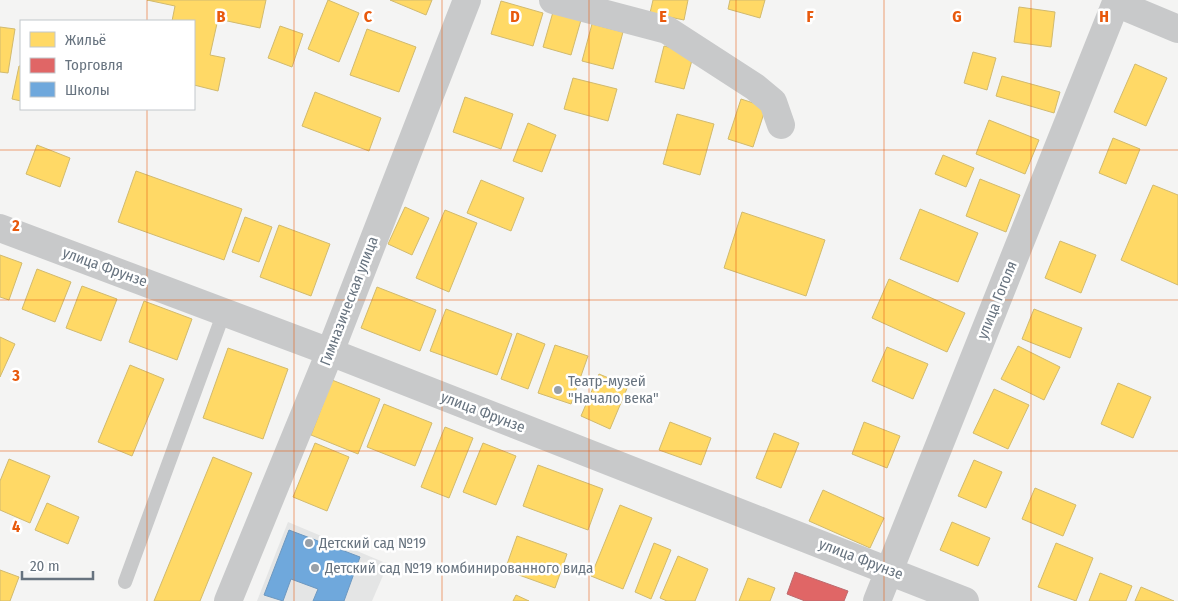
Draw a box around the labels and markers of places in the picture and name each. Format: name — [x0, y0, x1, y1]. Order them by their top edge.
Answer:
place label: Театр-музей "Начало века" — [568, 372, 659, 407]
marker: Театр-музей "Начало века" — [552, 384, 564, 396]
place label: Детский сад №19 — [318, 534, 426, 552]
marker: Детский сад №19 — [303, 537, 315, 549]
place label: Детский сад №19 комбинированного вида — [324, 559, 593, 577]
marker: Детский сад №19 комбинированного вида — [309, 562, 321, 574]

